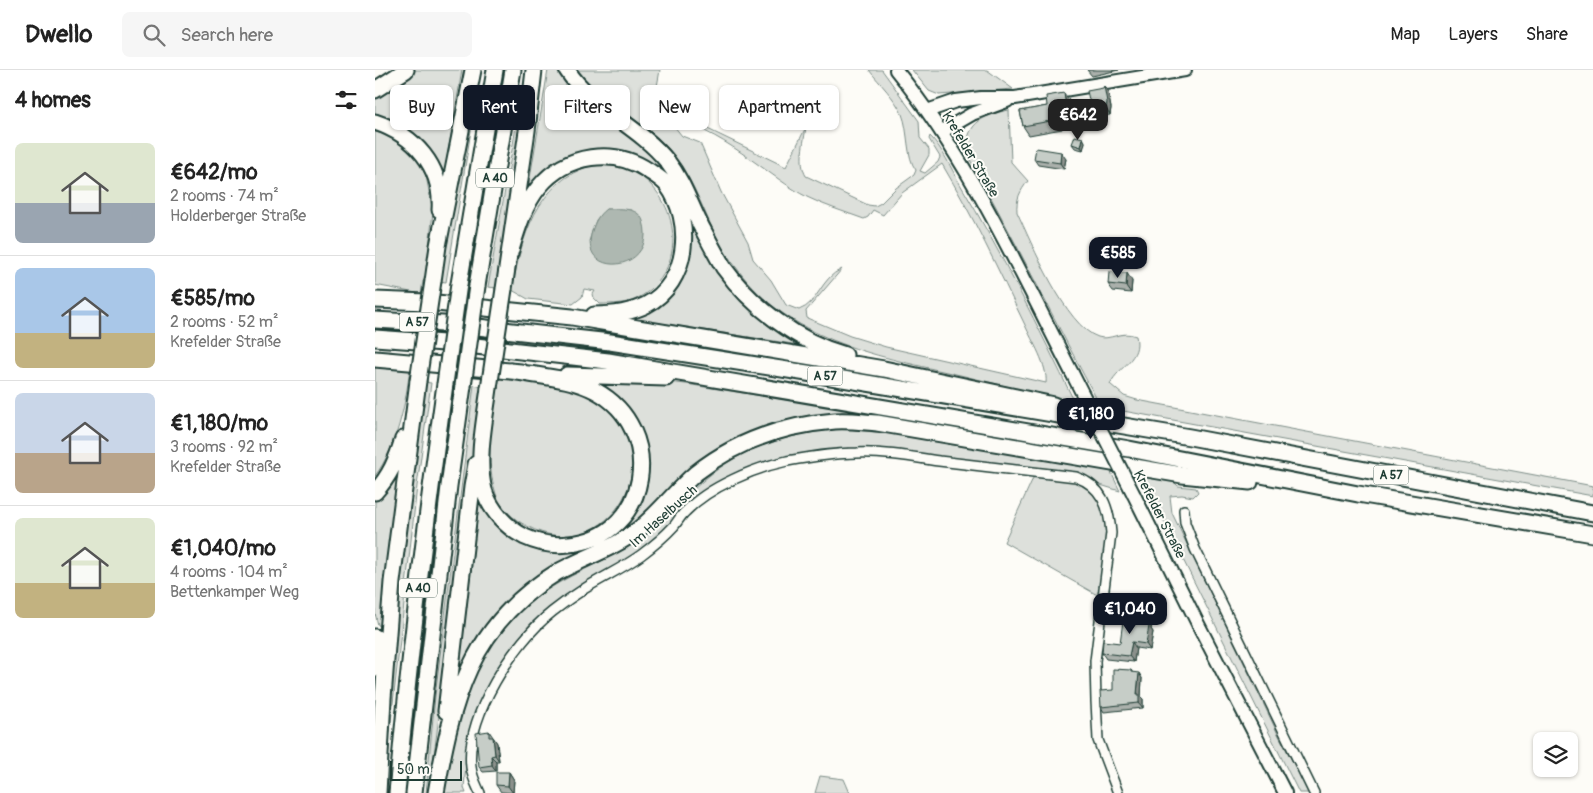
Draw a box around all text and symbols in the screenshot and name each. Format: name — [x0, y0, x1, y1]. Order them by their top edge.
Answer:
search box — [122, 12, 472, 57]
text: Dwello — [25, 20, 92, 49]
icon: search — [140, 21, 168, 49]
text: Search here — [180, 23, 273, 47]
text: Map — [1391, 23, 1420, 46]
text: Layers — [1448, 23, 1498, 46]
text: Share — [1526, 23, 1568, 46]
chip: Buy — [390, 85, 453, 130]
chip: Rent — [463, 85, 535, 130]
chip: Filters — [545, 85, 630, 130]
chip: New — [640, 85, 709, 130]
chip: Apartment — [719, 85, 839, 130]
icon: filters — [332, 86, 360, 114]
text: 4 homes — [15, 87, 91, 114]
pin: €642 — [1048, 98, 1108, 141]
text: €642 — [1059, 105, 1097, 125]
street label: Krefelder Straße — [938, 108, 1003, 200]
text: €642/mo — [170, 159, 257, 186]
icon: home — [55, 163, 115, 223]
road number: A 40 — [476, 169, 514, 188]
text: 2 rooms · 74 m² — [170, 186, 279, 206]
text: Holderberger Straße — [170, 206, 306, 226]
pin: €585 — [1088, 236, 1148, 279]
text: €585 — [1100, 243, 1136, 263]
text: €585/mo — [170, 285, 255, 312]
icon: home — [55, 288, 115, 348]
text: 2 rooms · 52 m² — [170, 312, 279, 332]
road number: A 57 — [399, 312, 435, 332]
text: Krefelder Straße — [170, 332, 281, 352]
road number: A 57 — [807, 366, 843, 386]
pin: €1,180 — [1050, 398, 1132, 440]
text: €1,180 — [1068, 404, 1114, 424]
text: €1,180/mo — [170, 410, 268, 437]
icon: home — [55, 413, 115, 473]
text: 3 rooms · 92 m² — [170, 437, 278, 457]
text: Krefelder Straße — [170, 457, 281, 477]
road number: A 57 — [1373, 466, 1409, 484]
street label: Krefelder Straße — [1130, 467, 1189, 561]
street label: Im Haselbusch — [626, 482, 701, 551]
text: €1,040/mo — [170, 535, 276, 562]
icon: home — [55, 538, 115, 598]
text: 4 rooms · 104 m² — [170, 562, 288, 582]
road number: A 40 — [399, 578, 437, 598]
text: Bettenkamper Weg — [170, 582, 299, 602]
pin: €1,040 — [1089, 592, 1171, 635]
text: €1,040 — [1104, 599, 1156, 619]
map controls — [1533, 732, 1578, 777]
button: layers — [1533, 732, 1578, 777]
scale bar — [390, 758, 463, 781]
text: 50 m — [397, 761, 430, 778]

